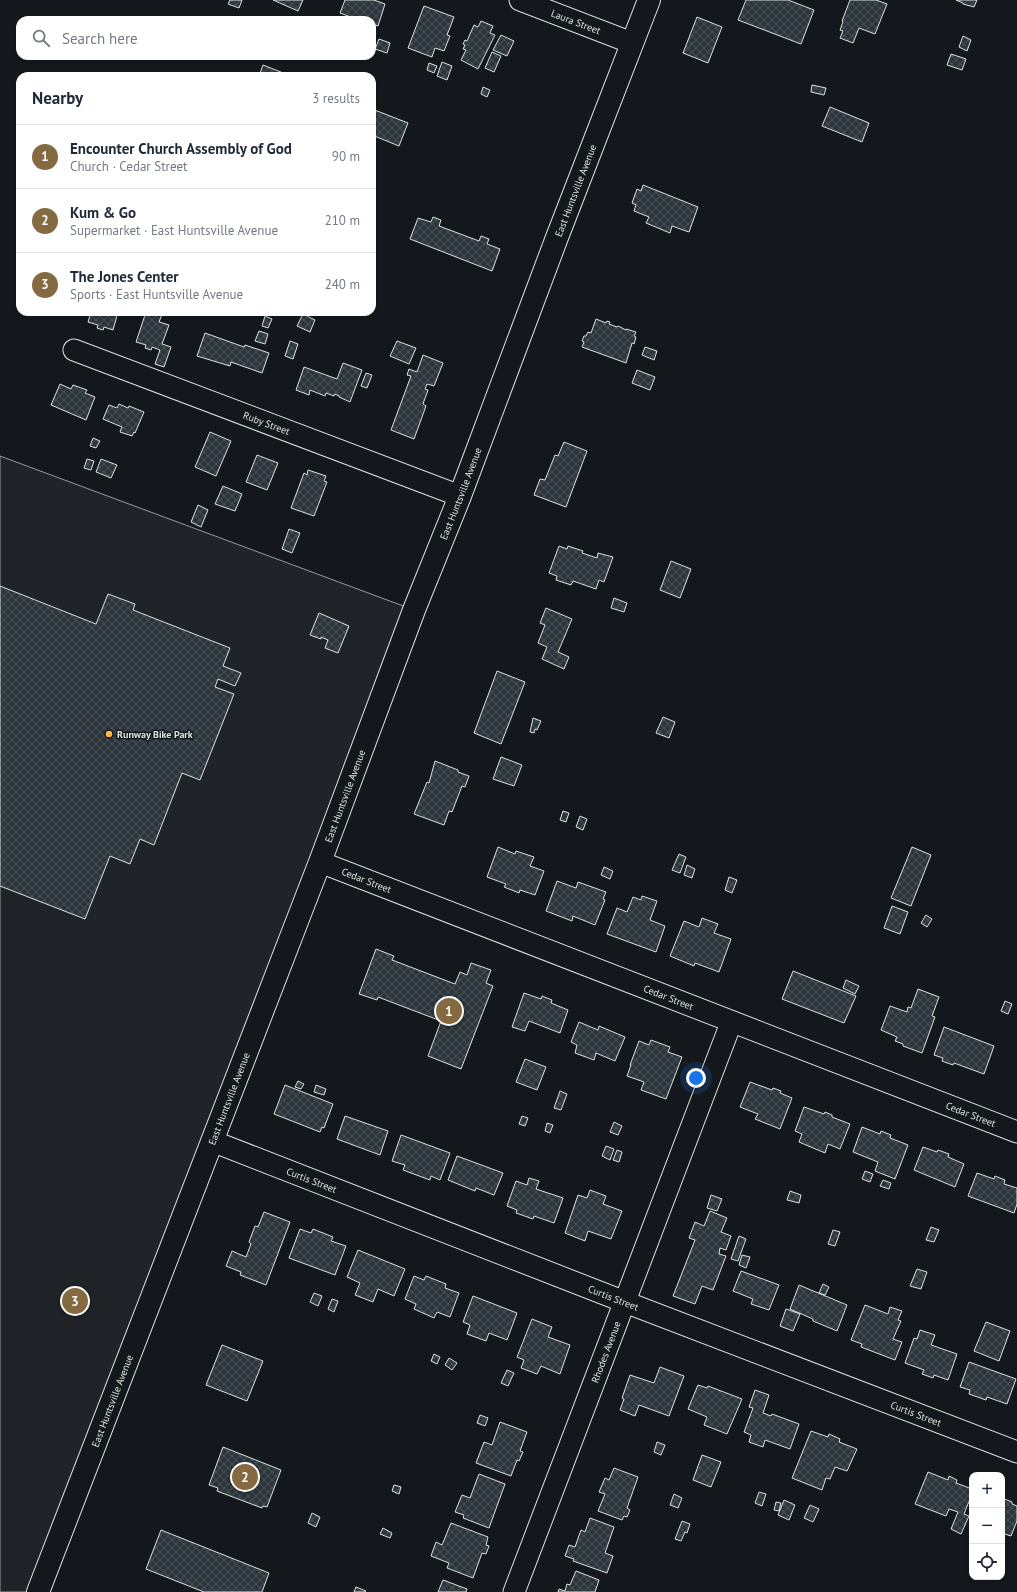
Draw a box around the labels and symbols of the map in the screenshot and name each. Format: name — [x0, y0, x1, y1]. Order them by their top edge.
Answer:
street label: Laura Street — [549, 6, 603, 37]
street label: East Huntsville Avenue — [551, 142, 599, 238]
street label: Ruby Street — [241, 408, 293, 438]
street label: East Huntsville Avenue — [437, 445, 484, 541]
place label: Runway Bike Park — [117, 728, 193, 741]
marker: Runway Bike Park — [104, 729, 114, 739]
street label: East Huntsville Avenue — [321, 748, 368, 844]
street label: Cedar Street — [340, 865, 394, 896]
street label: Cedar Street — [642, 982, 696, 1013]
pin: 1 — [436, 996, 462, 1026]
street label: East Huntsville Avenue — [205, 1051, 252, 1147]
your location — [686, 1068, 706, 1088]
street label: Cedar Street — [944, 1099, 998, 1130]
street label: Curtis Street — [285, 1164, 339, 1196]
street label: Curtis Street — [586, 1282, 641, 1313]
pin: 3 — [62, 1286, 88, 1316]
street label: Rhodes Avenue — [588, 1319, 623, 1385]
street label: East Huntsville Avenue — [88, 1353, 136, 1449]
street label: Curtis Street — [889, 1398, 944, 1429]
pin: 2 — [232, 1462, 258, 1492]

